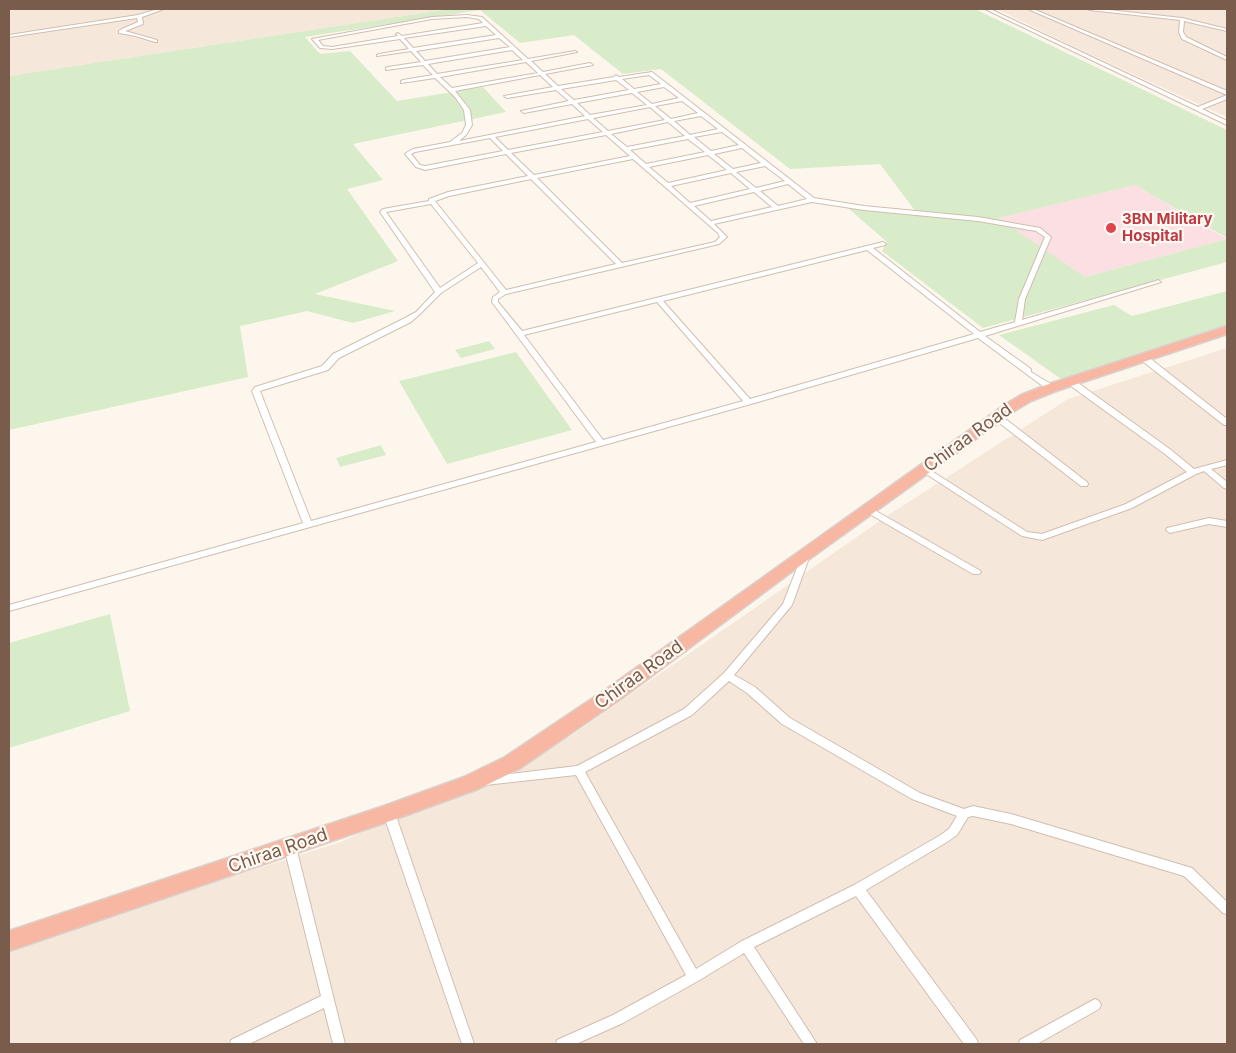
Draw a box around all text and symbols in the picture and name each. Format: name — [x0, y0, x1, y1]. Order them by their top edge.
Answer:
place label: 3BN Military Hospital — [1122, 210, 1212, 245]
marker: 3BN Military Hospital — [1104, 221, 1118, 235]
street label: Chiraa Road — [920, 399, 1016, 477]
street label: Chiraa Road — [591, 636, 687, 714]
street label: Chiraa Road — [225, 824, 331, 878]

